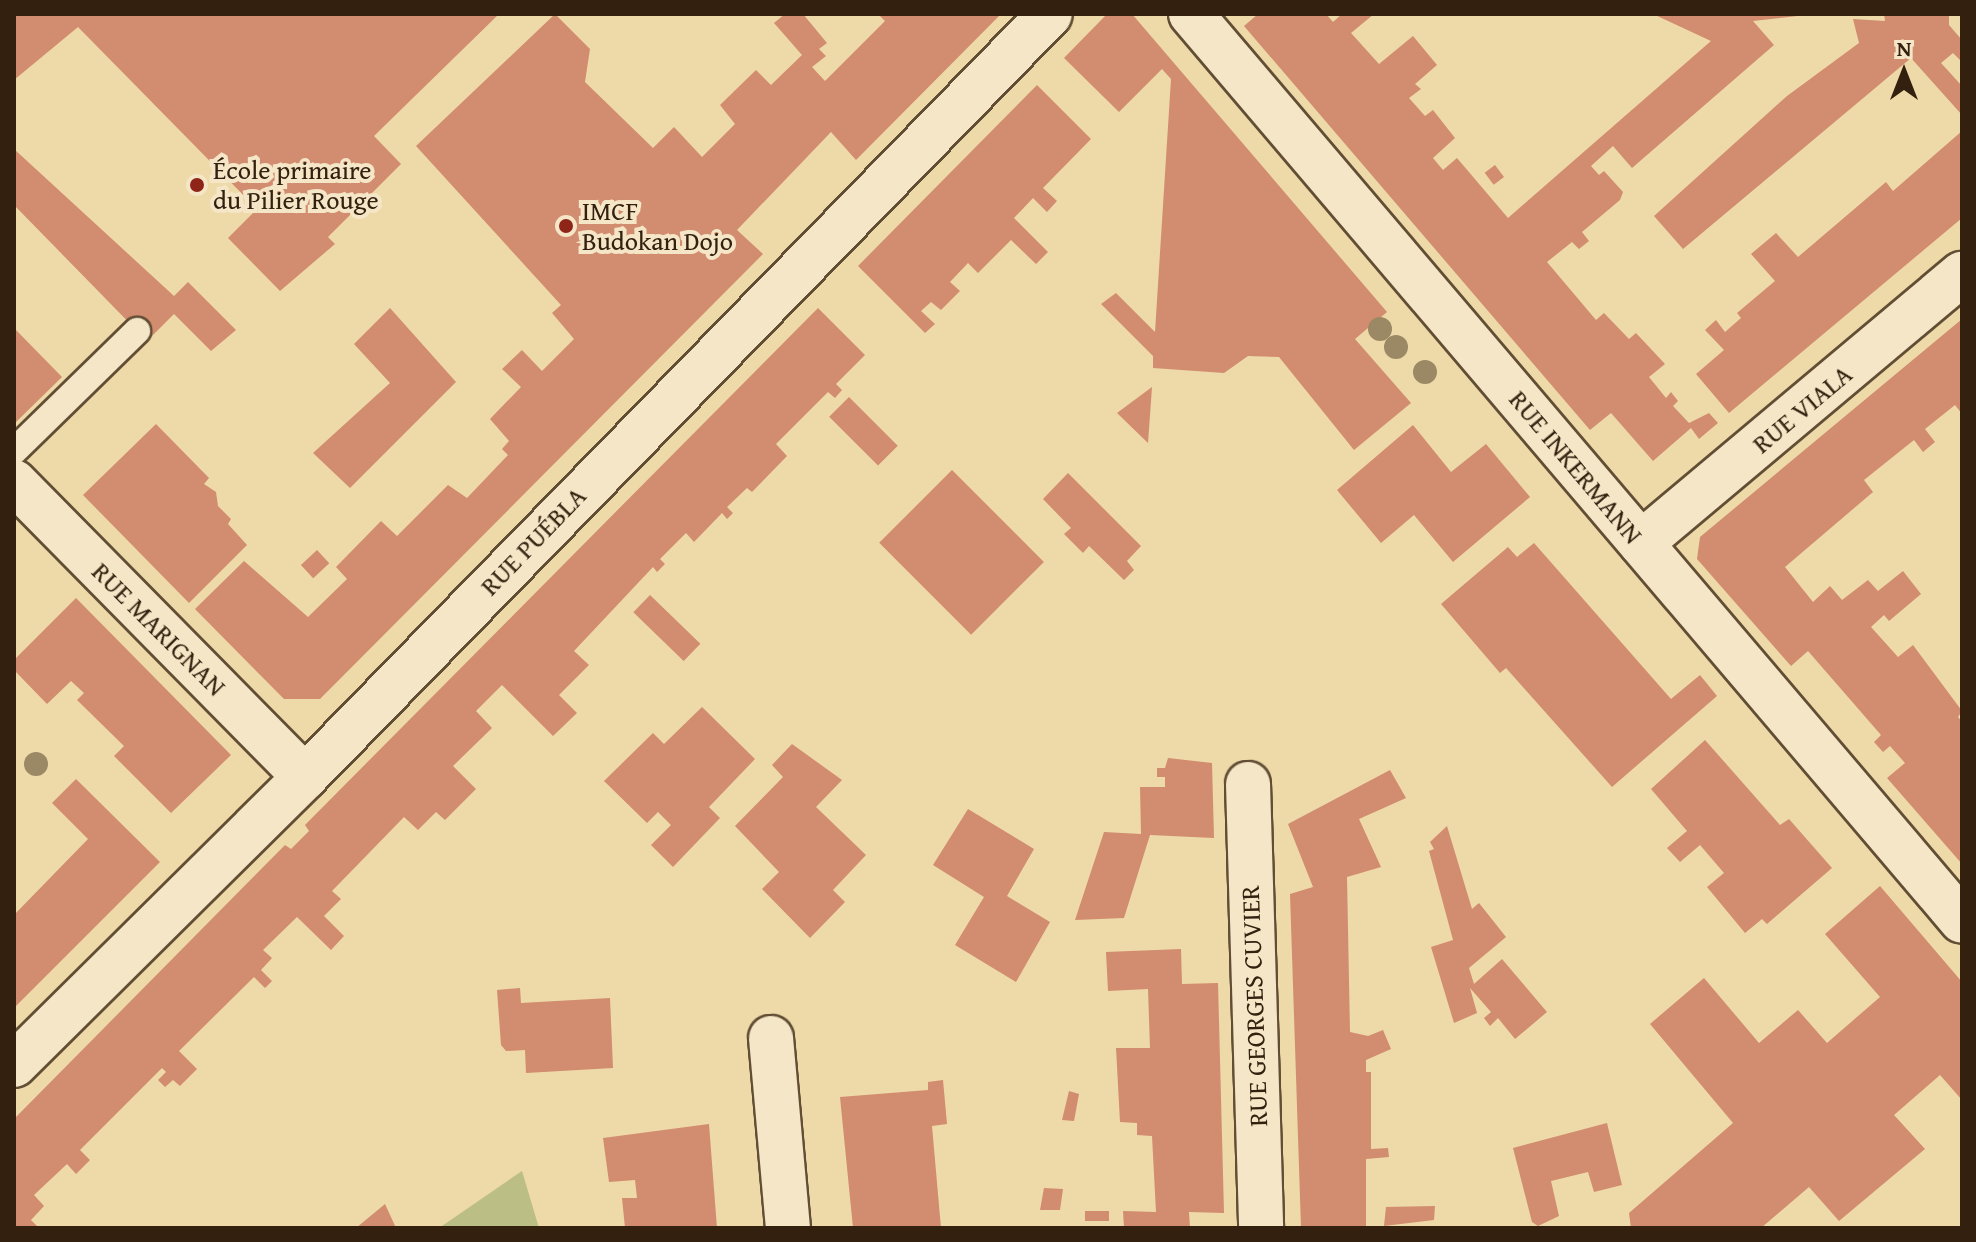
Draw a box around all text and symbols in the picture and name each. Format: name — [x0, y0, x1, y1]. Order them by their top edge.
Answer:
north arrow — [1864, 32, 1944, 112]
text: N — [1897, 32, 1911, 64]
place label: École primaire du Pilier Rouge — [213, 154, 379, 216]
marker: École primaire du Pilier Rouge — [188, 176, 206, 194]
place label: IMCF Budokan Dojo — [582, 195, 733, 256]
marker: IMCF Budokan Dojo — [557, 217, 575, 235]
street label: RUE VIALA — [1746, 358, 1858, 460]
street label: RUE INKERMANN — [1503, 384, 1649, 550]
street label: RUE PUÉBLA — [474, 480, 592, 602]
street label: RUE MARIGNAN — [86, 556, 232, 702]
street label: RUE GEORGES CUVIER — [1234, 885, 1274, 1127]

